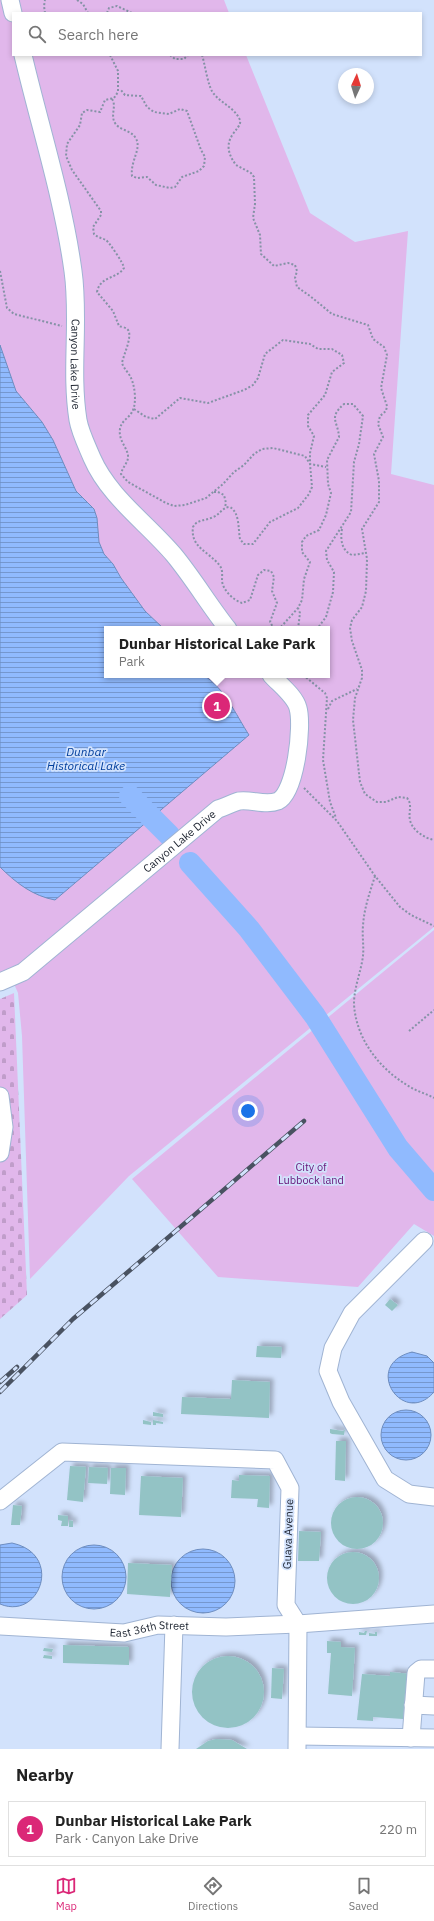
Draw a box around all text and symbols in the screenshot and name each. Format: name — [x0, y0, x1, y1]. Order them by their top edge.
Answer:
search box — [12, 12, 422, 56]
icon: search — [26, 23, 48, 45]
text: Search here — [58, 25, 138, 44]
north arrow — [338, 68, 374, 104]
street label: Canyon Lake Drive — [68, 319, 83, 410]
popup — [104, 626, 330, 678]
text: Dunbar Historical Lake Park — [119, 634, 315, 653]
text: Park — [119, 653, 145, 670]
pin: 1 — [204, 691, 230, 721]
water label: Dunbar Historical Lake — [47, 744, 125, 773]
street label: Canyon Lake Drive — [140, 807, 219, 876]
your location — [238, 1101, 258, 1121]
park label: City of Lubbock land — [278, 1160, 344, 1187]
street label: Guava Avenue — [280, 1499, 296, 1569]
street label: East 36th Street — [109, 1618, 189, 1640]
text: Nearby — [16, 1764, 74, 1786]
text: Dunbar Historical Lake Park — [55, 1811, 252, 1830]
text: 1 — [26, 1821, 34, 1838]
text: 220 m — [379, 1821, 417, 1838]
text: Park · Canyon Lake Drive — [55, 1830, 199, 1847]
tab: Map — [55, 1875, 77, 1913]
tab: Directions — [188, 1875, 238, 1913]
tab: Saved — [349, 1875, 379, 1913]

